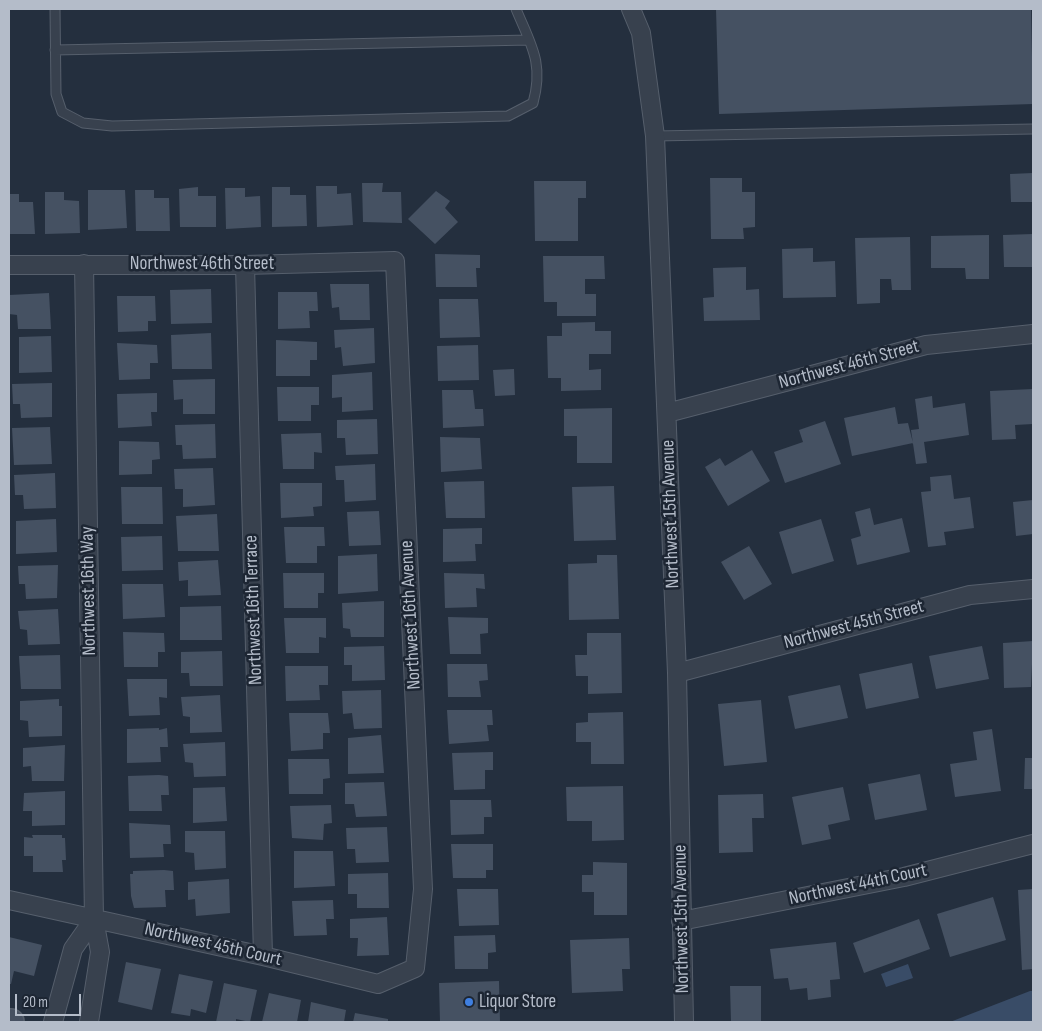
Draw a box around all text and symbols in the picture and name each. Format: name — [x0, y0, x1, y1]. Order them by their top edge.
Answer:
street label: Northwest 46th Street — [130, 253, 274, 275]
street label: Northwest 46th Street — [776, 335, 922, 395]
street label: Northwest 15th Avenue — [657, 439, 685, 589]
street label: Northwest 16th Way — [76, 526, 102, 656]
street label: Northwest 16th Terrace — [240, 535, 268, 685]
street label: Northwest 16th Avenue — [396, 540, 426, 690]
street label: Northwest 45th Street — [782, 595, 926, 655]
street label: Northwest 15th Avenue — [669, 844, 695, 994]
street label: Northwest 44th Court — [787, 859, 929, 911]
street label: Northwest 45th Court — [142, 918, 284, 972]
scale bar — [18, 984, 84, 1016]
place label: Liquor Store — [479, 991, 556, 1013]
text: 20 m — [23, 993, 48, 1012]
marker: Liquor Store — [463, 996, 475, 1008]

